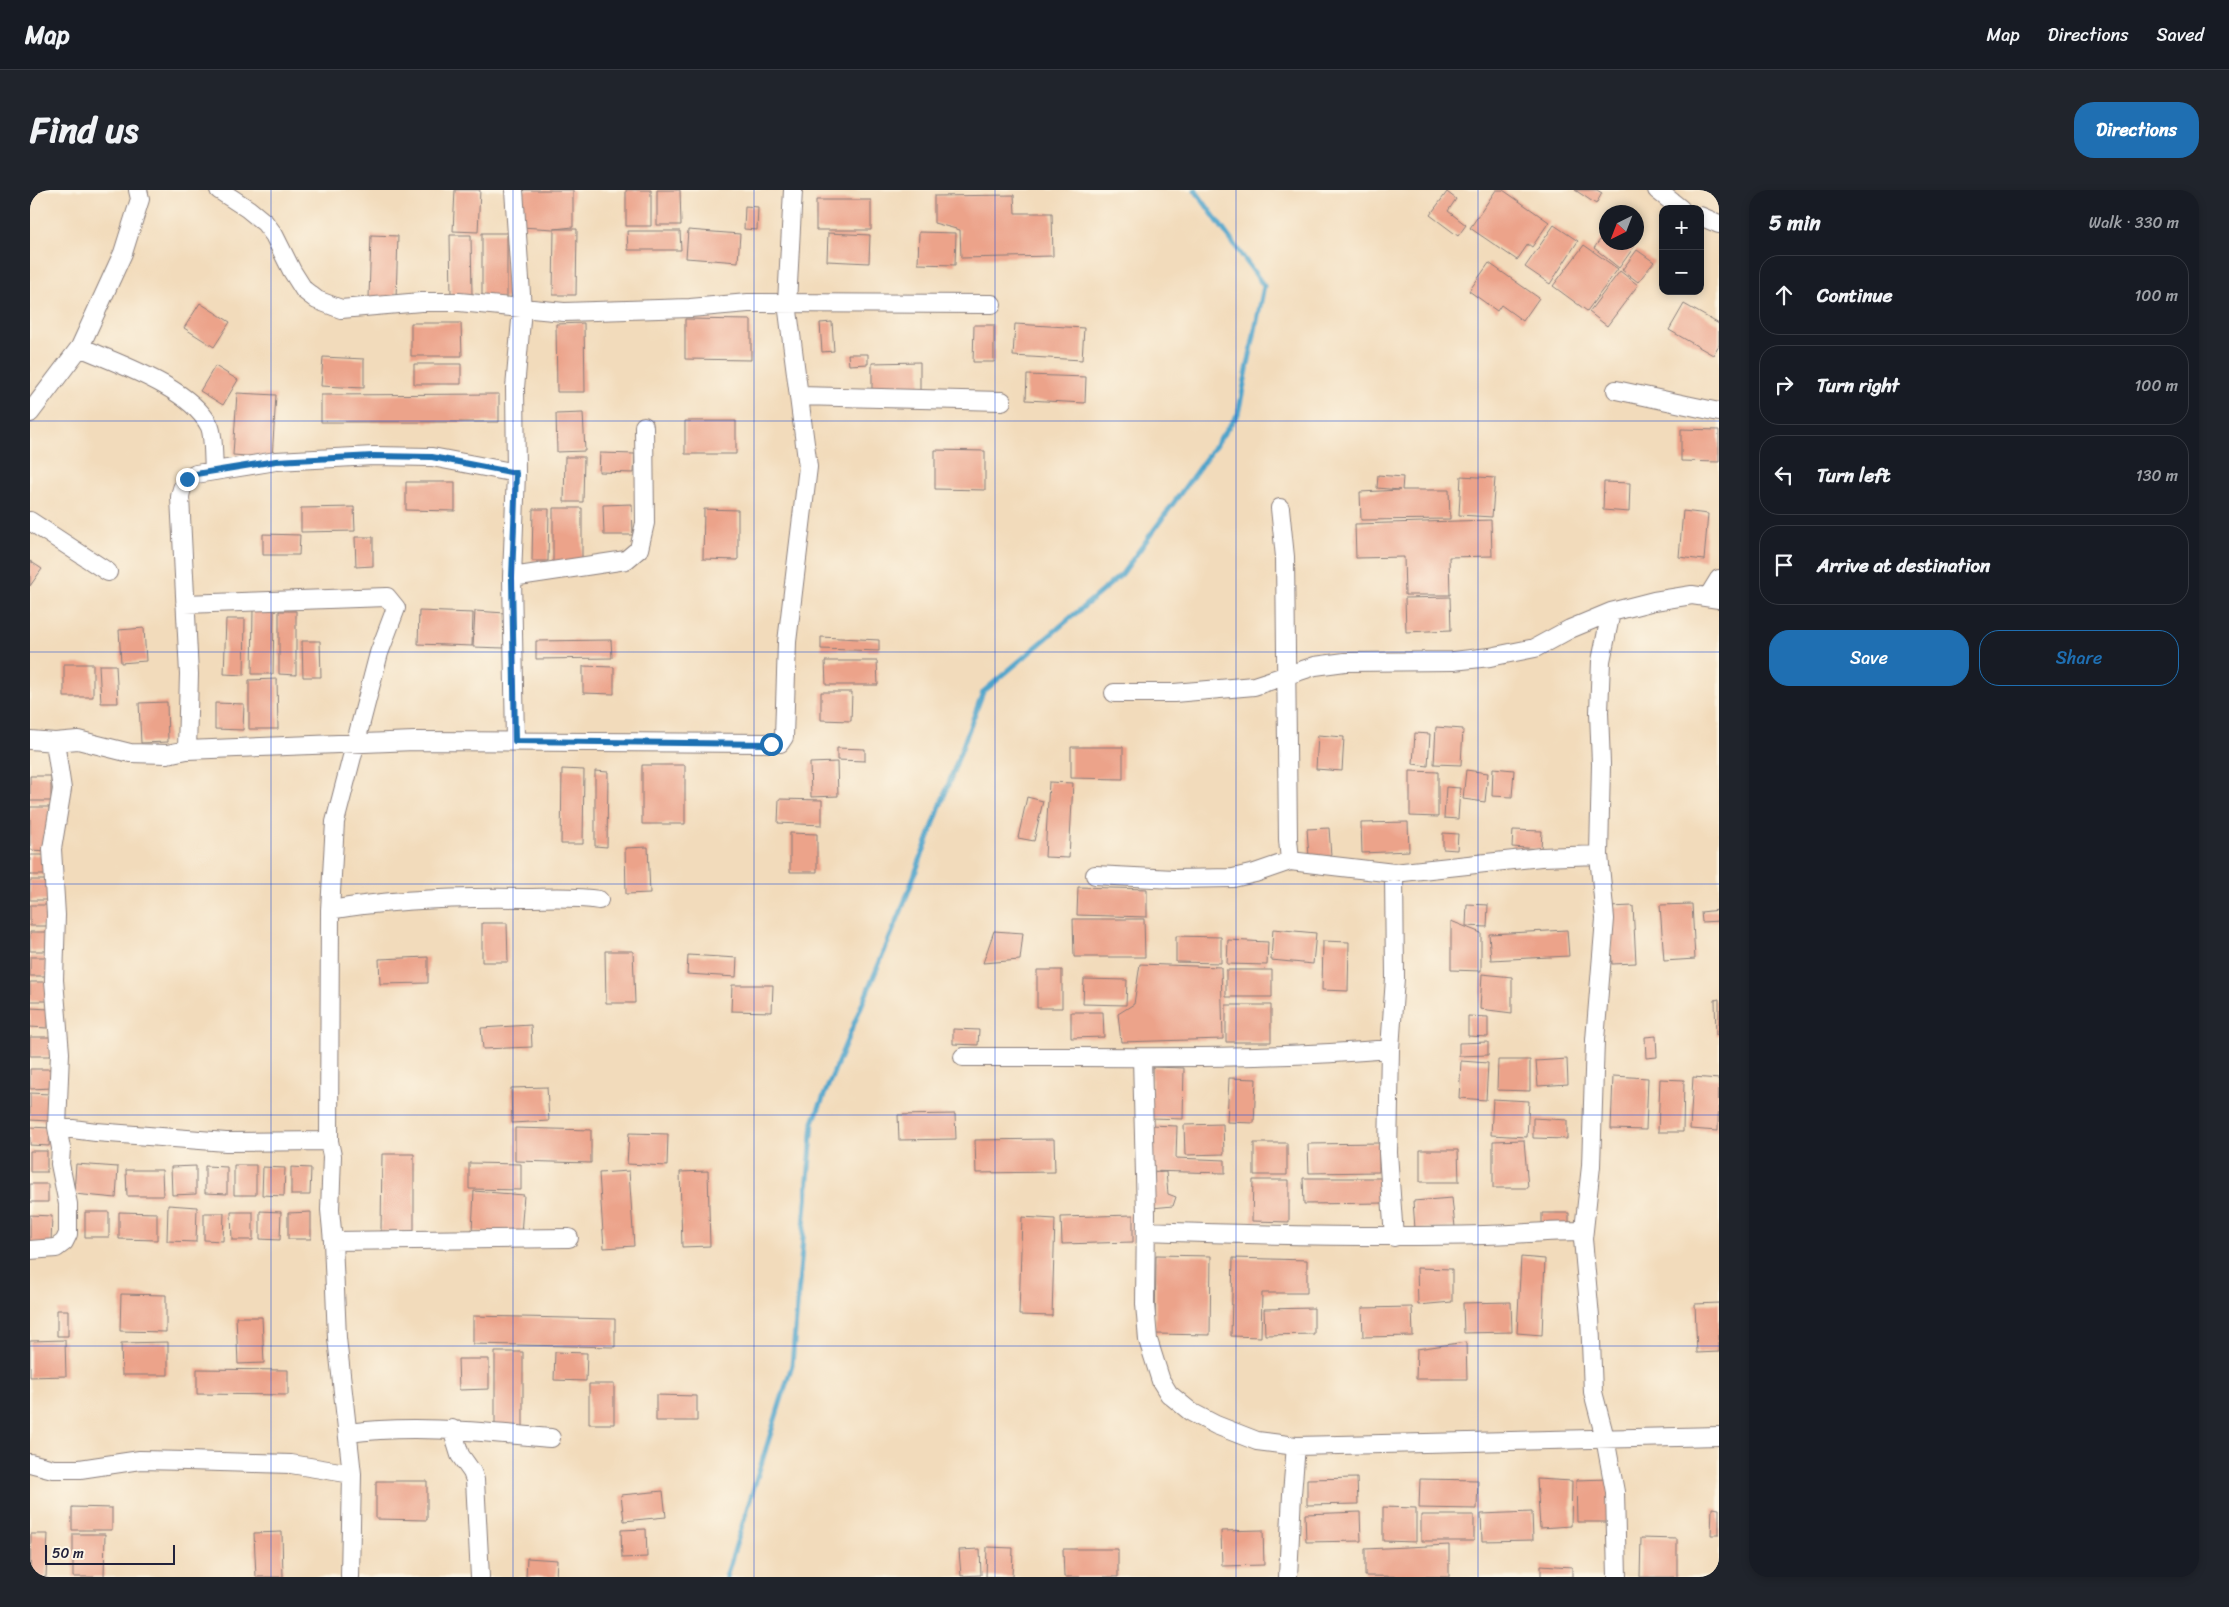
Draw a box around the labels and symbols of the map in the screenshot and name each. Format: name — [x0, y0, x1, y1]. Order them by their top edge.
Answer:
north arrow — [1599, 205, 1644, 250]
route end — [176, 468, 199, 491]
route start — [760, 733, 783, 756]
scale bar — [45, 1542, 175, 1565]

